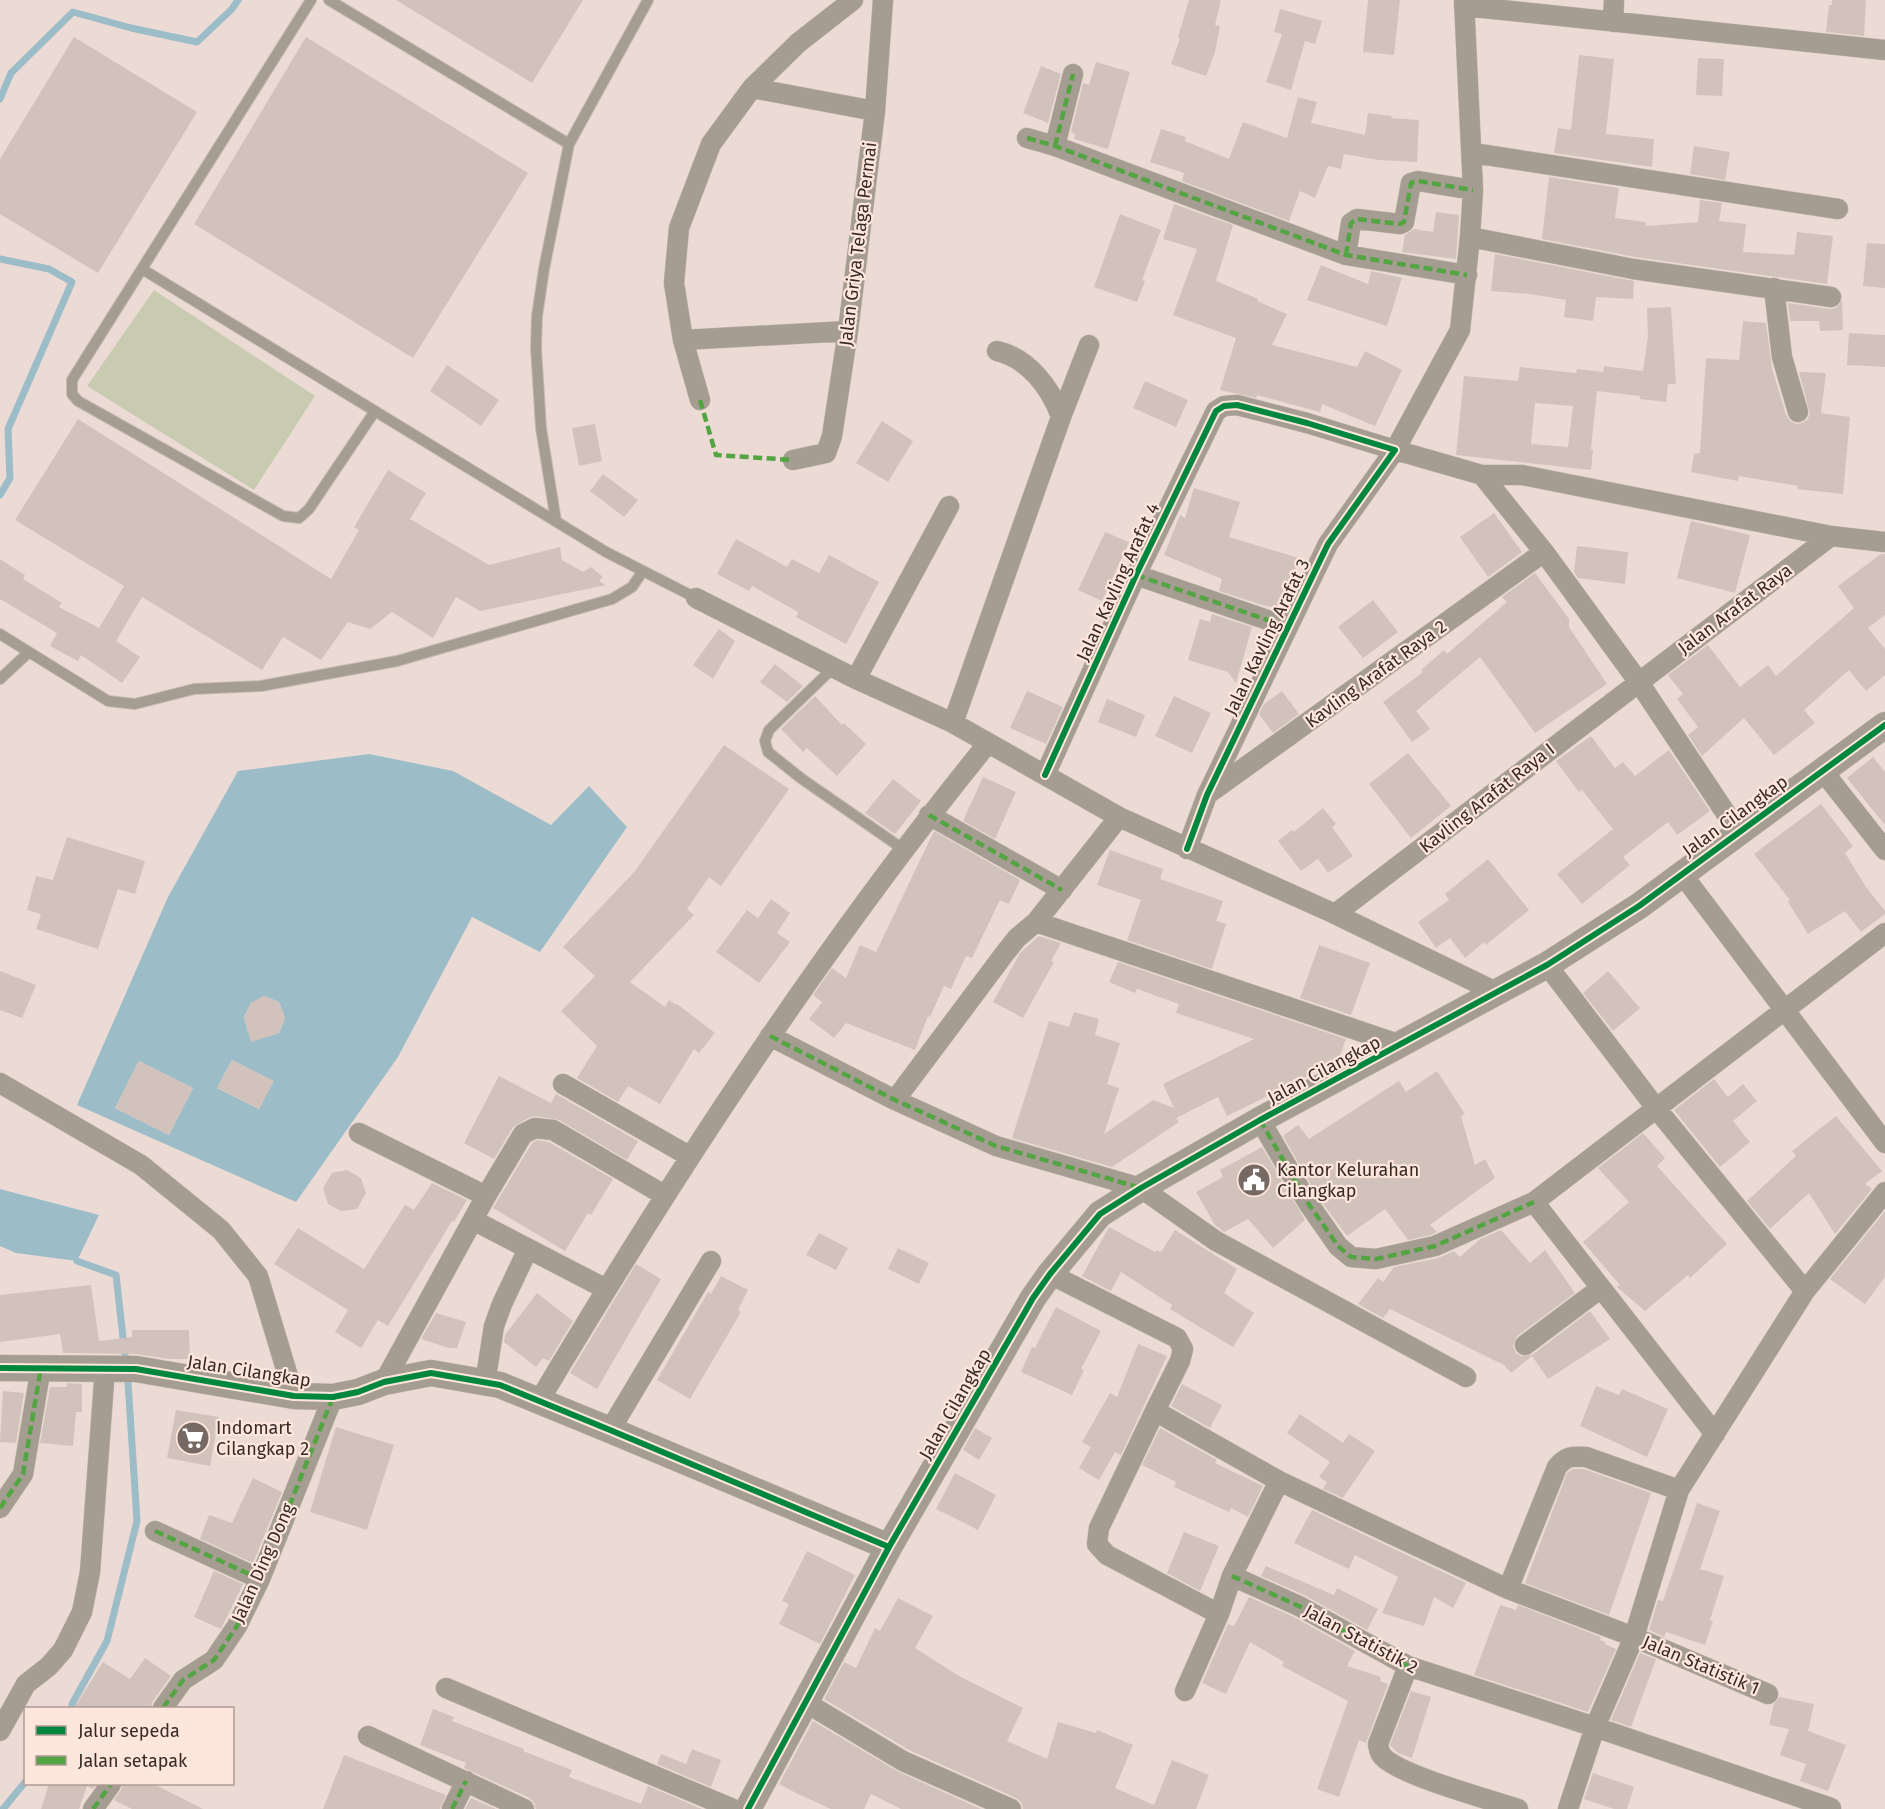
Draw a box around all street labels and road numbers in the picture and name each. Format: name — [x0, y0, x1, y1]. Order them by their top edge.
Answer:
street label: Jalan Griya Telaga Permai — [835, 141, 881, 347]
street label: Jalan Kavling Arafat 4 — [1072, 499, 1164, 665]
street label: Jalan Kavling Arafat 3 — [1220, 555, 1314, 719]
street label: Jalan Arafat Raya — [1674, 559, 1796, 659]
street label: Kavling Arafat Raya 2 — [1301, 615, 1451, 733]
street label: Kavling Arafat Raya I — [1415, 738, 1559, 858]
street label: Jalan Cilangkap — [1678, 770, 1792, 862]
street label: Jalan Cilangkap — [1264, 1031, 1384, 1109]
street label: Jalan Cilangkap — [914, 1344, 996, 1464]
street label: Jalan Cilangkap — [186, 1350, 312, 1392]
street label: Jalan Ding Dong — [227, 1499, 299, 1626]
street label: Jalan Statistik 2 — [1300, 1600, 1422, 1678]
street label: Jalan Statistik 1 — [1639, 1631, 1763, 1699]

